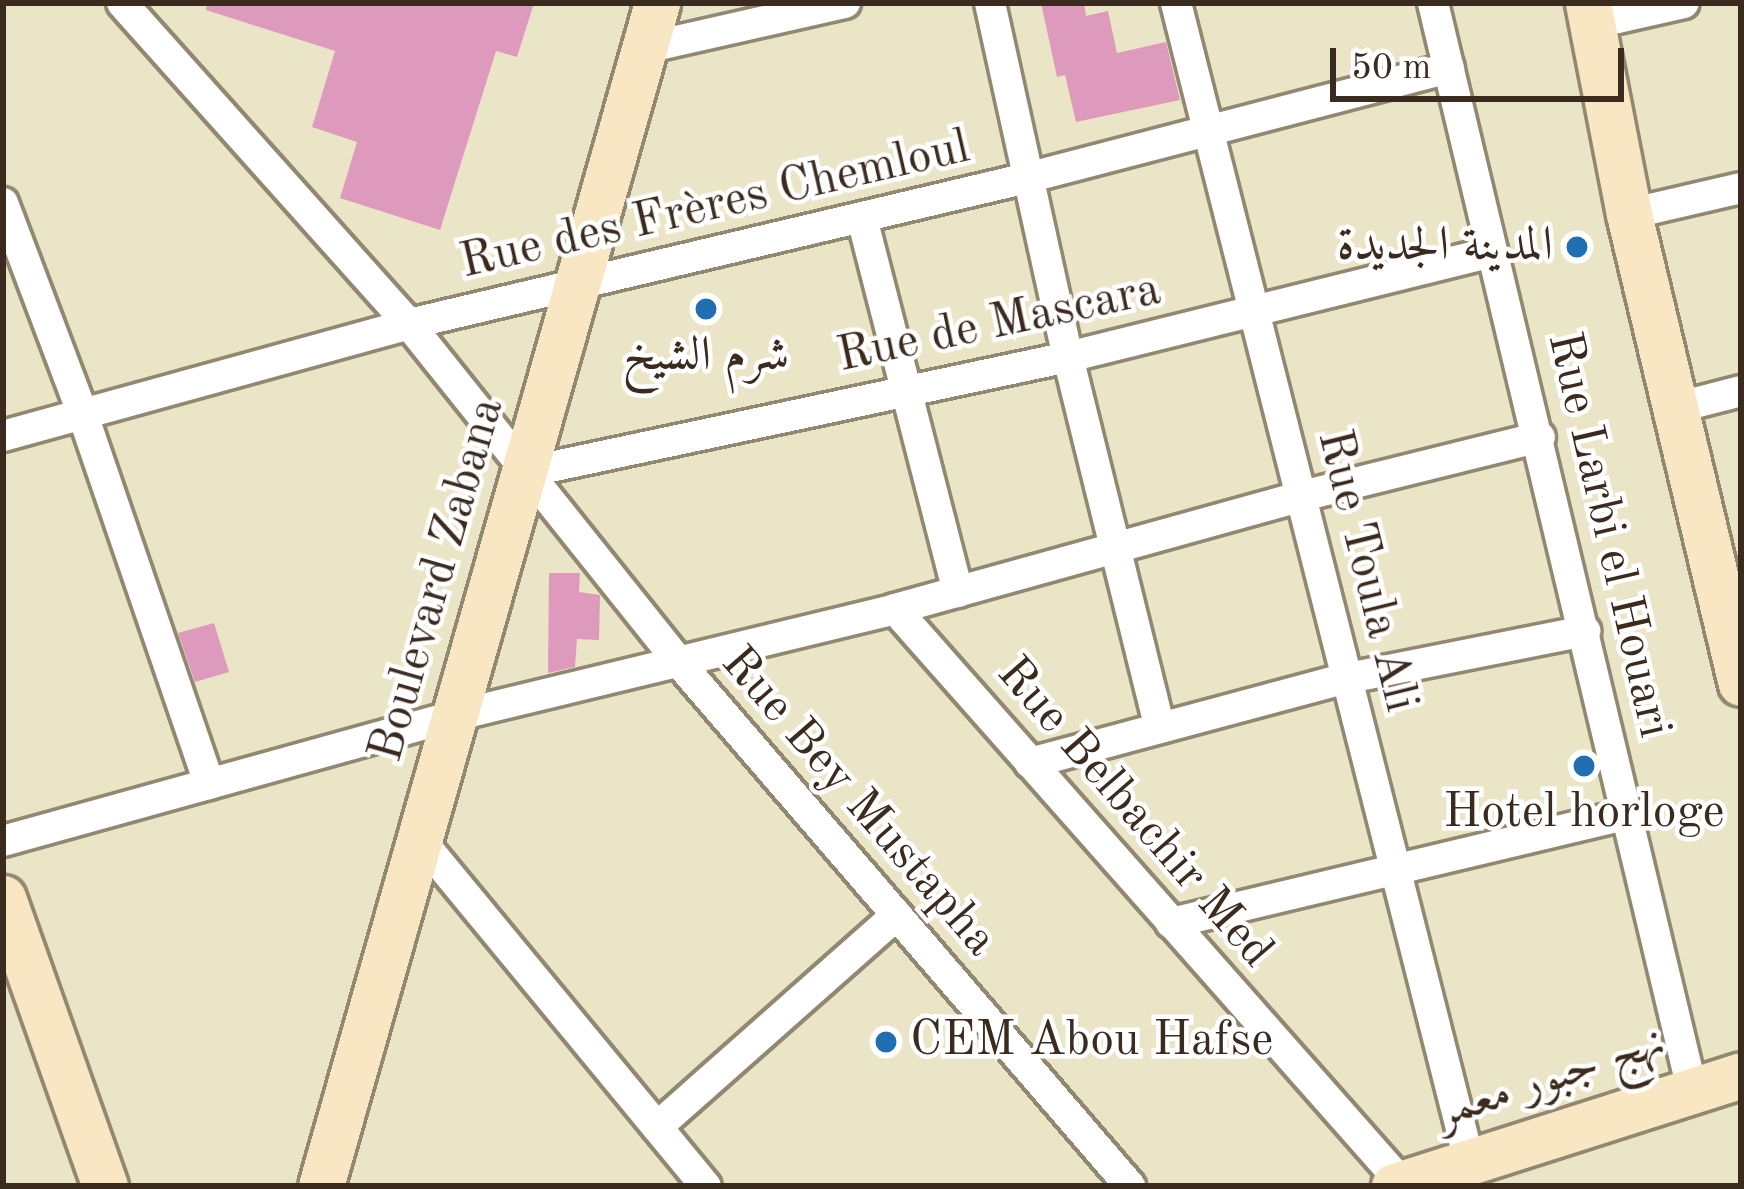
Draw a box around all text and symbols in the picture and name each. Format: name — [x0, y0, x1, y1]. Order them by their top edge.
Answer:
scale bar — [1336, 24, 1630, 98]
text: 50 m — [1351, 51, 1431, 87]
street label: Rue des Frères Chemloul — [455, 119, 975, 293]
place label: المدينة الجديدة — [1337, 218, 1553, 276]
marker: المدينة الجديدة — [1564, 234, 1590, 260]
street label: Rue de Mascara — [832, 262, 1166, 386]
marker: شرم الشيخ — [693, 296, 719, 322]
street label: Rue Larbi el Houari — [1533, 327, 1683, 743]
place label: شرم الشيخ — [623, 328, 789, 386]
street label: Boulevard Zabana — [358, 391, 518, 769]
street label: Rue Toula Ali — [1303, 424, 1429, 718]
street label: Rue Bey Mustapha — [708, 635, 1008, 969]
street label: Rue Belbachir Med — [984, 646, 1284, 980]
marker: Hotel horloge — [1571, 753, 1597, 779]
place label: Hotel horloge — [1443, 785, 1725, 843]
place label: CEM Abou Hafse — [910, 1013, 1273, 1071]
street label: نهج جبور معمر — [1429, 1014, 1673, 1142]
marker: CEM Abou Hafse — [873, 1029, 899, 1055]

